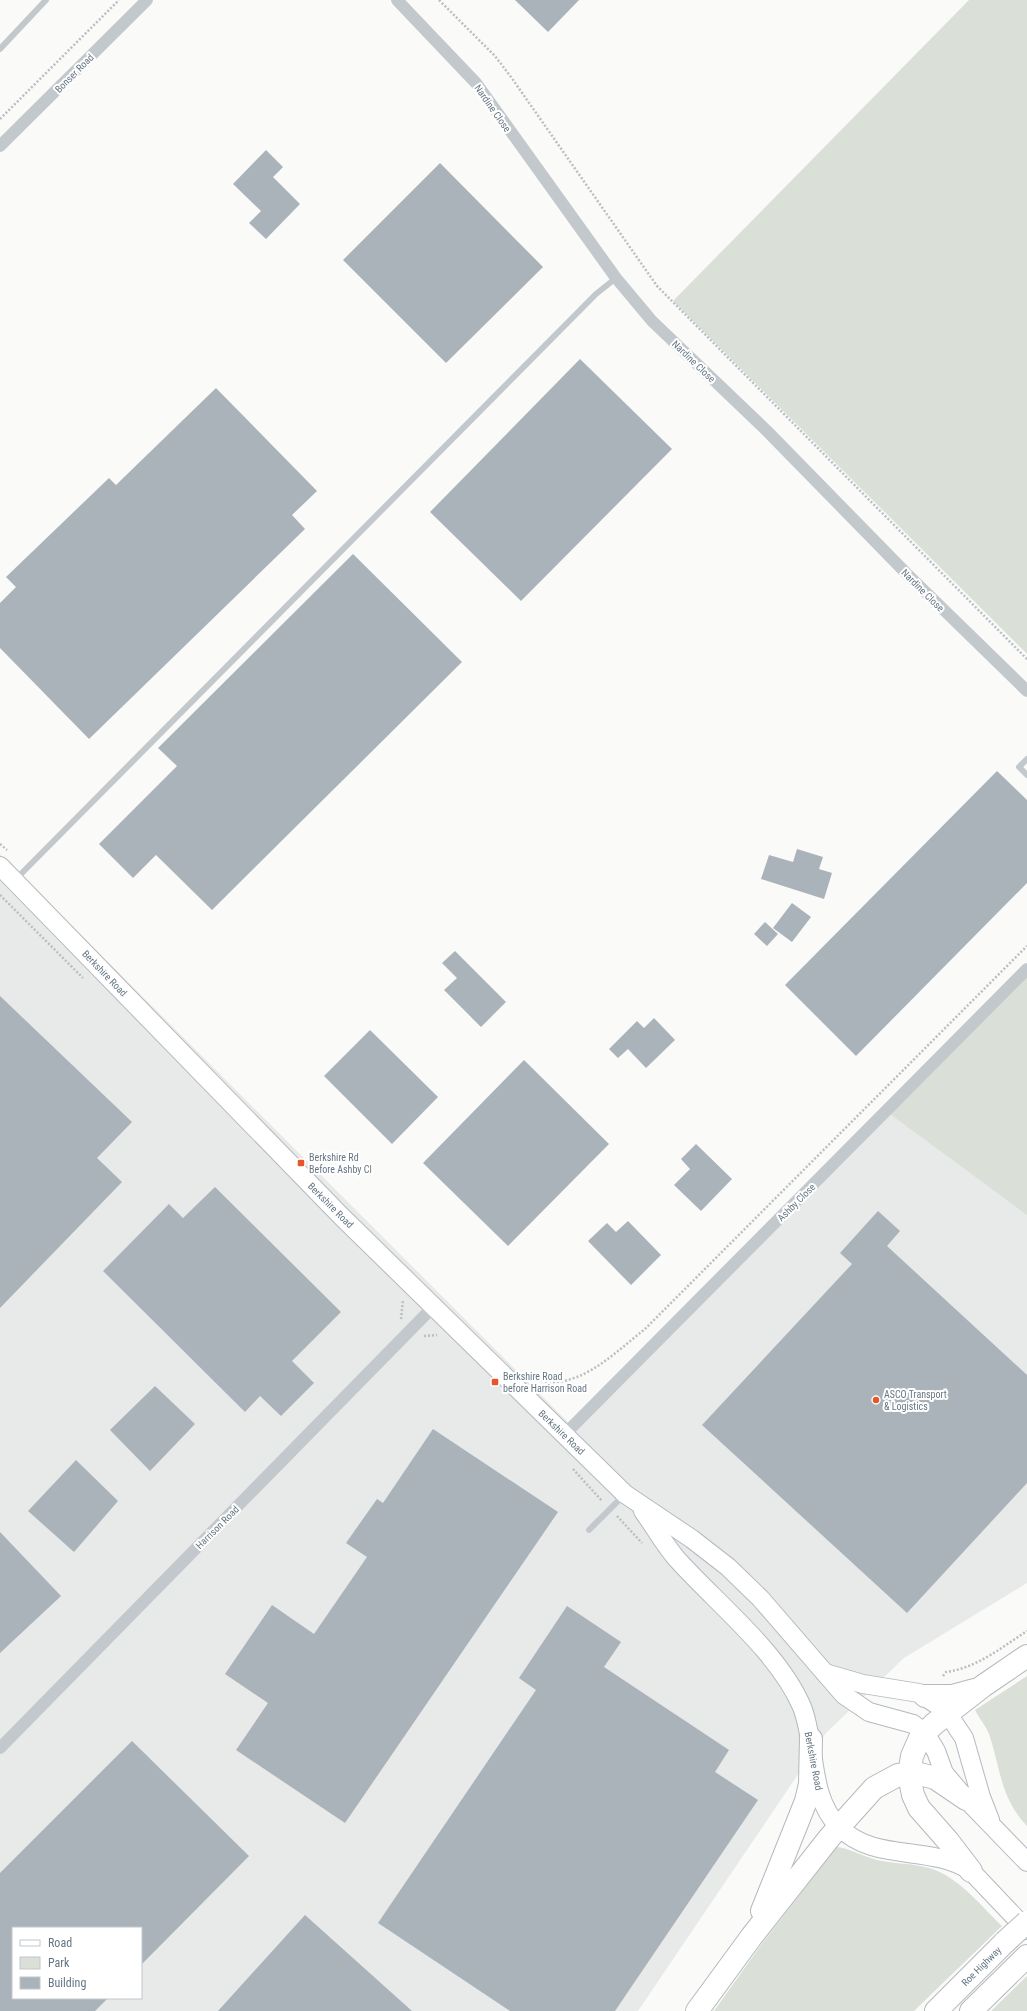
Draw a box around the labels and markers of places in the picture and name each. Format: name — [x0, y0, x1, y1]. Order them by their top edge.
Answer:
place label: Berkshire Rd Before Ashby Cl — [309, 1152, 372, 1175]
marker: Berkshire Rd Before Ashby Cl — [296, 1158, 306, 1168]
place label: Berkshire Road before Harrison Road — [503, 1371, 587, 1394]
marker: Berkshire Road before Harrison Road — [490, 1377, 500, 1387]
place label: ASCO Transport & Logistics — [884, 1389, 947, 1412]
marker: ASCO Transport & Logistics — [871, 1395, 881, 1405]

